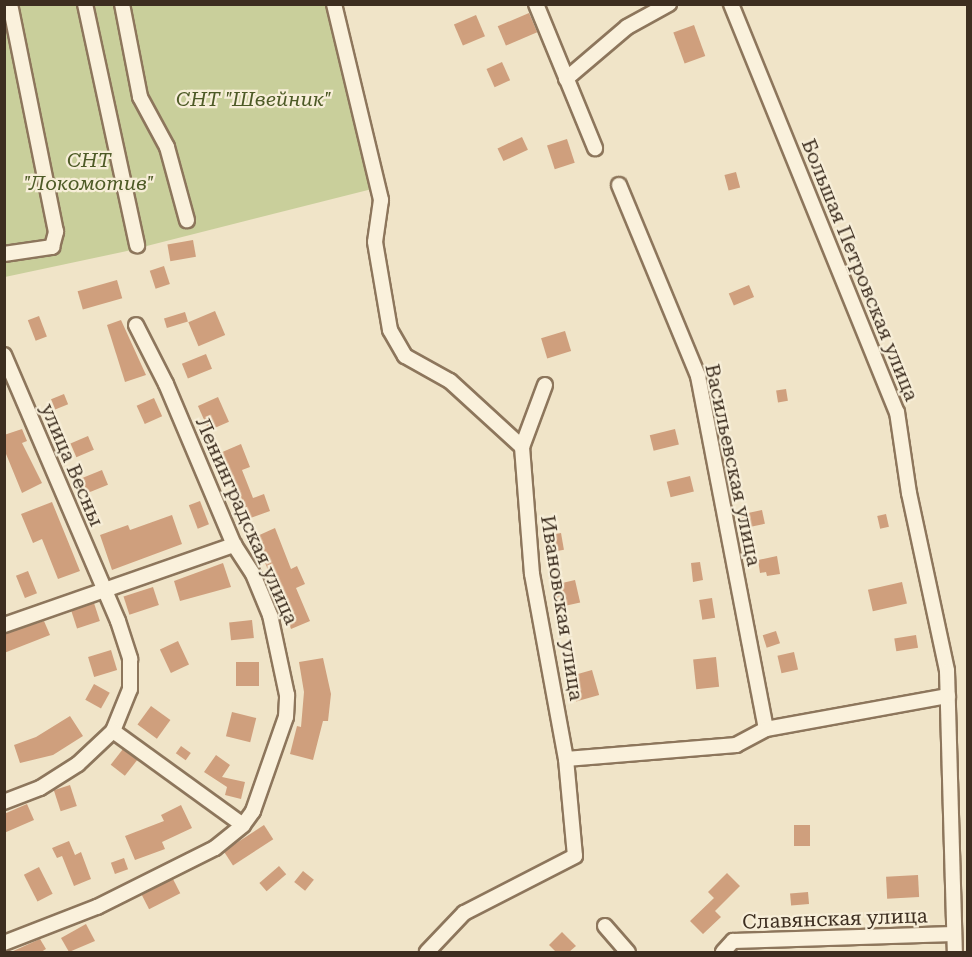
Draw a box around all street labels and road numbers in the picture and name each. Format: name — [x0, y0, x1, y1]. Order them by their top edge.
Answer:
street label: Большая Петровская улица — [796, 135, 924, 405]
street label: Васильевская улица — [700, 362, 766, 568]
street label: улица Весны — [35, 400, 109, 530]
street label: Ленинградская улица — [190, 414, 304, 628]
street label: Ивановская улица — [535, 514, 589, 702]
street label: Славянская улица — [742, 904, 928, 934]

